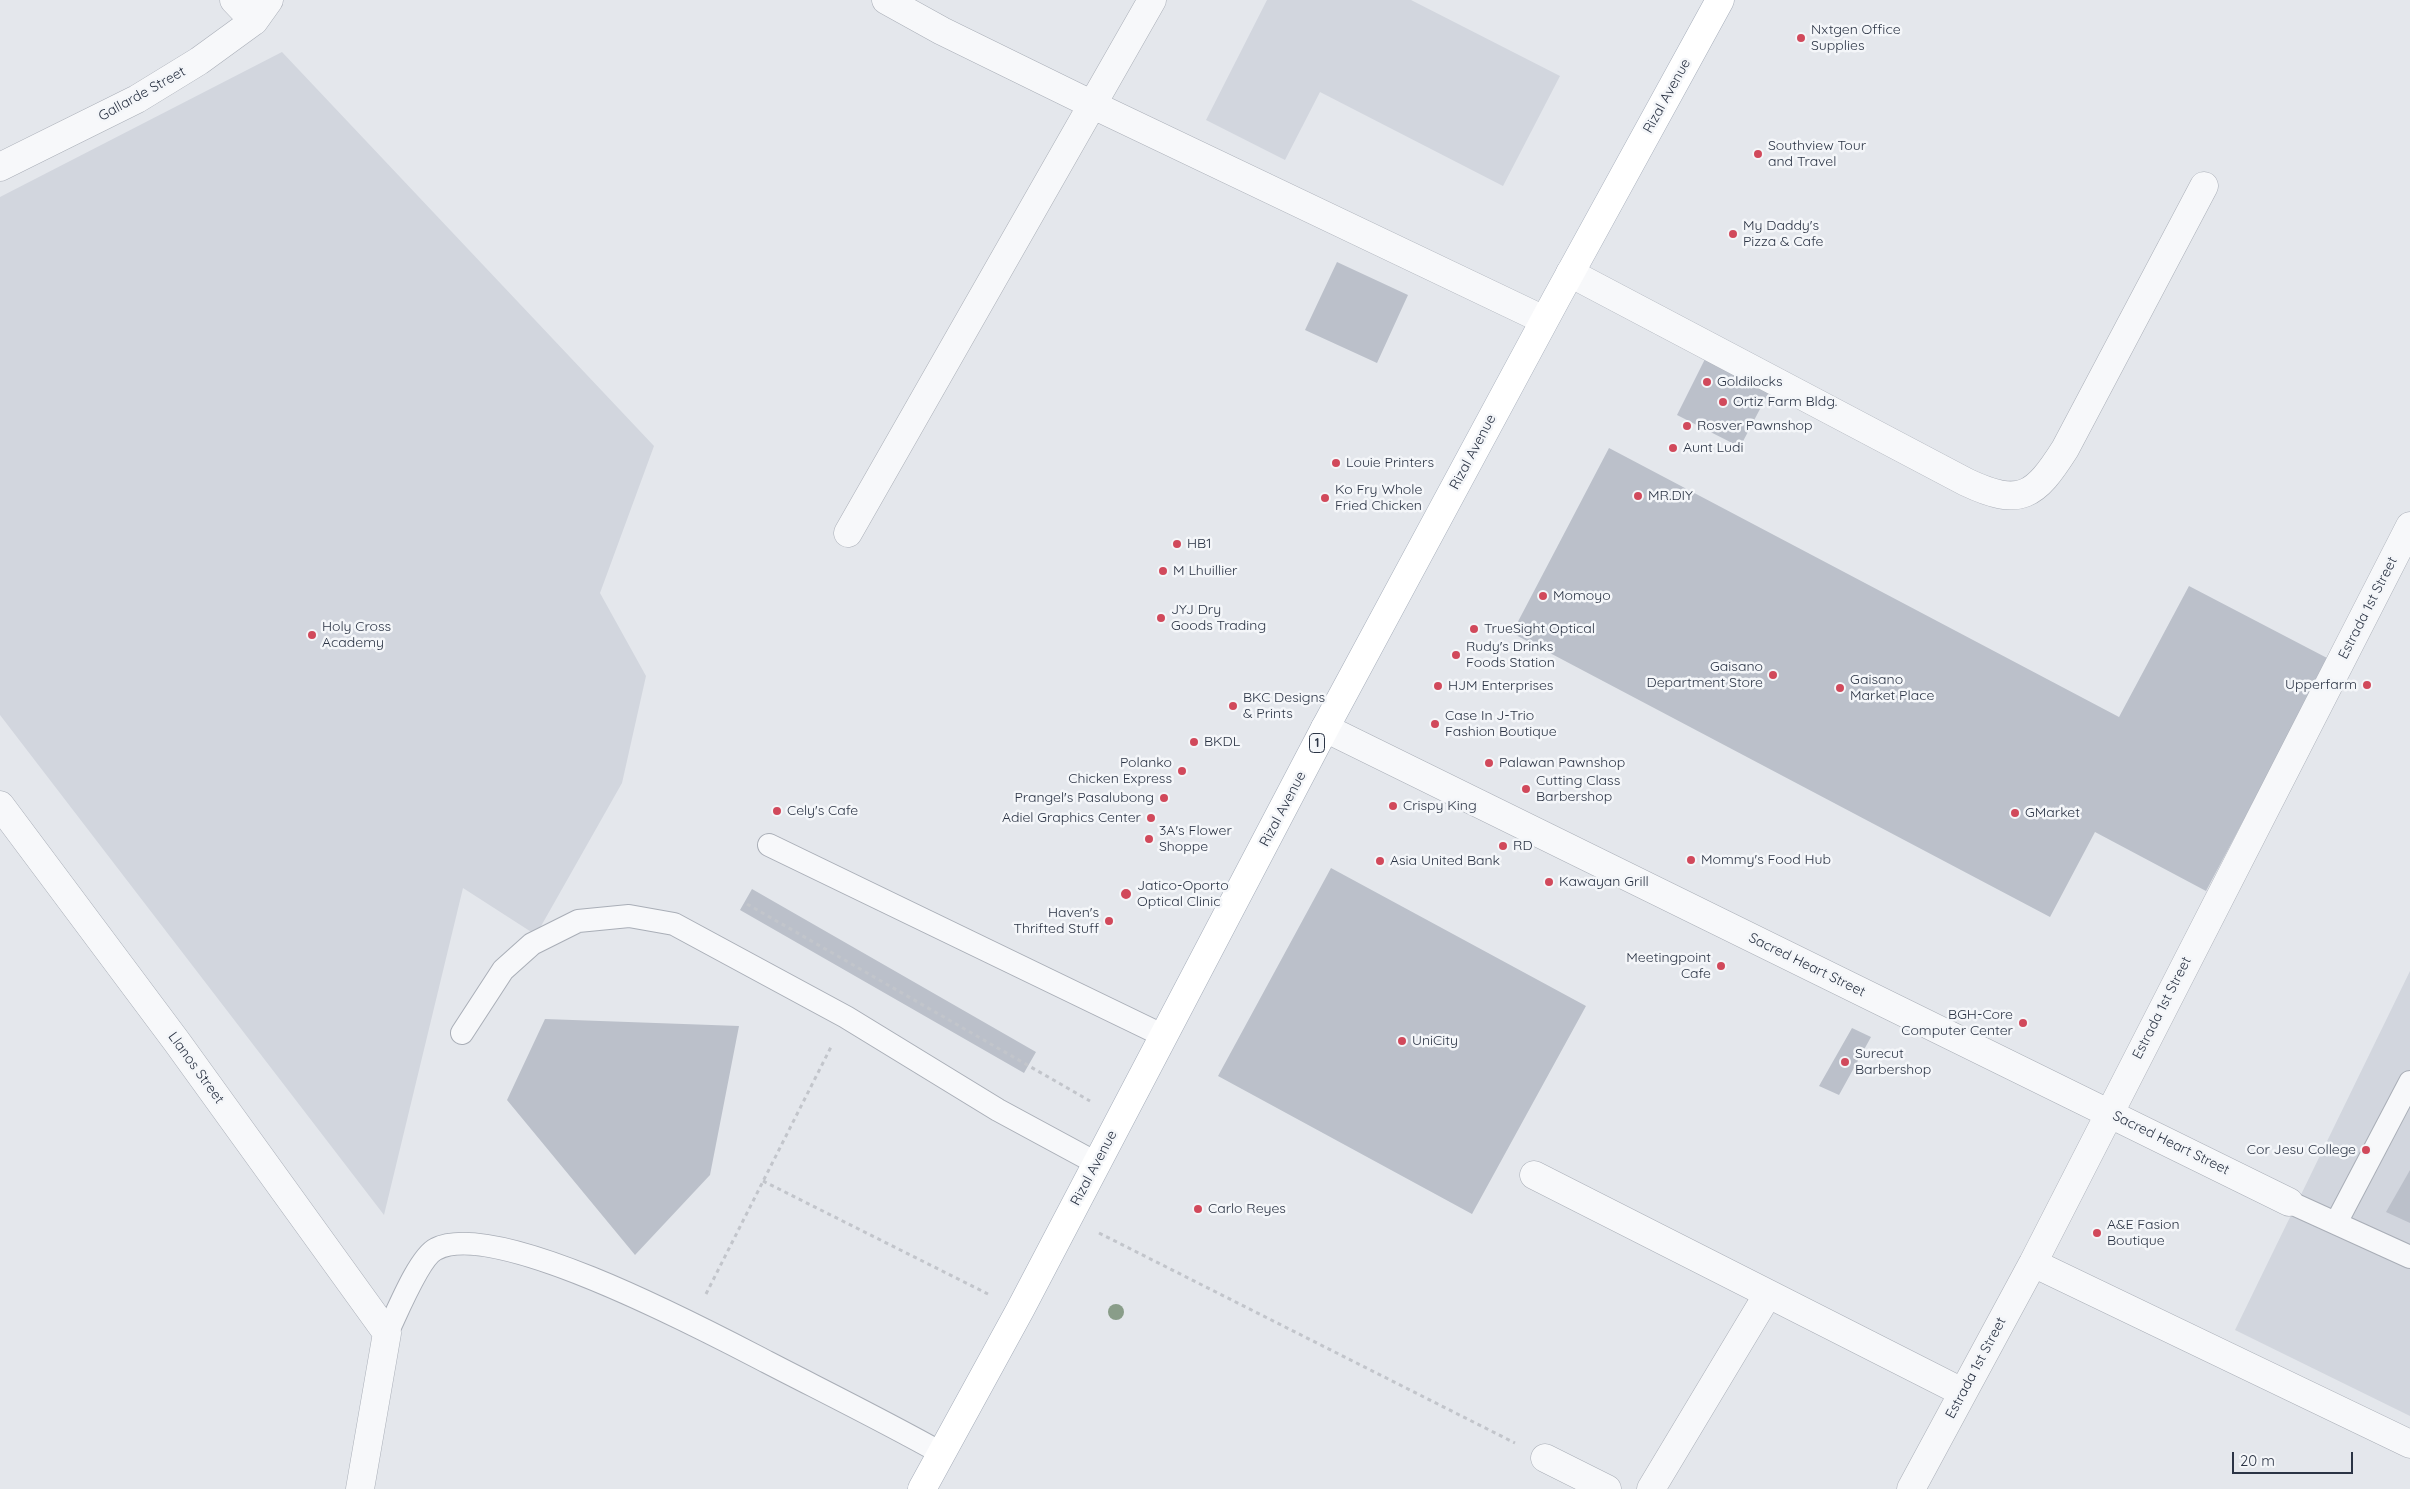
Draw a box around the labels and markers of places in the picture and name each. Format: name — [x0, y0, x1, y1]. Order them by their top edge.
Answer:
place label: Nxtgen Office Supplies — [1811, 22, 1901, 54]
marker: Nxtgen Office Supplies — [1795, 32, 1807, 44]
place label: Southview Tour and Travel — [1768, 138, 1866, 170]
marker: Southview Tour and Travel — [1752, 148, 1764, 160]
place label: My Daddy's Pizza & Cafe — [1743, 218, 1823, 250]
marker: My Daddy's Pizza & Cafe — [1727, 228, 1739, 240]
place label: Goldilocks — [1717, 374, 1783, 390]
marker: Goldilocks — [1701, 376, 1713, 388]
place label: Ortiz Farm Bldg. — [1733, 394, 1837, 410]
marker: Ortiz Farm Bldg. — [1717, 396, 1729, 408]
place label: Rosver Pawnshop — [1697, 418, 1813, 434]
marker: Rosver Pawnshop — [1681, 420, 1693, 432]
place label: Aunt Ludi — [1683, 440, 1743, 456]
marker: Aunt Ludi — [1667, 442, 1679, 454]
place label: Louie Printers — [1346, 455, 1434, 471]
marker: Louie Printers — [1330, 457, 1342, 469]
place label: Ko Fry Whole Fried Chicken — [1335, 482, 1422, 514]
place label: MR.DIY — [1648, 488, 1693, 504]
marker: MR.DIY — [1632, 490, 1644, 502]
marker: Ko Fry Whole Fried Chicken — [1319, 492, 1331, 504]
place label: HB1 — [1187, 536, 1211, 552]
marker: HB1 — [1171, 538, 1183, 550]
place label: M Lhuillier — [1173, 563, 1237, 579]
marker: M Lhuillier — [1157, 565, 1169, 577]
place label: Momoyo — [1553, 588, 1611, 604]
marker: Momoyo — [1537, 590, 1549, 602]
place label: JYJ Dry Goods Trading — [1171, 602, 1266, 634]
marker: JYJ Dry Goods Trading — [1155, 612, 1167, 624]
place label: Holy Cross Academy — [322, 619, 391, 652]
place label: TrueSight Optical — [1484, 621, 1595, 637]
marker: TrueSight Optical — [1468, 623, 1480, 635]
marker: Holy Cross Academy — [306, 629, 318, 641]
place label: Rudy's Drinks Foods Station — [1466, 639, 1555, 672]
marker: Rudy's Drinks Foods Station — [1450, 649, 1462, 661]
place label: Gaisano Department Store — [1646, 659, 1763, 692]
marker: Gaisano Department Store — [1767, 669, 1779, 681]
place label: Gaisano Market Place — [1850, 672, 1934, 704]
place label: Upperfarm — [2285, 677, 2357, 693]
place label: HJM Enterprises — [1448, 678, 1553, 694]
marker: Upperfarm — [2361, 679, 2373, 691]
marker: HJM Enterprises — [1432, 680, 1444, 692]
marker: Gaisano Market Place — [1834, 682, 1846, 694]
place label: BKC Designs & Prints — [1243, 690, 1325, 722]
marker: BKC Designs & Prints — [1227, 700, 1239, 712]
place label: Case In J-Trio Fashion Boutique — [1445, 708, 1557, 740]
marker: Case In J-Trio Fashion Boutique — [1429, 718, 1441, 730]
place label: BKDL — [1204, 734, 1240, 750]
marker: BKDL — [1188, 736, 1200, 748]
place label: Polanko Chicken Express — [1068, 755, 1172, 788]
place label: Palawan Pawnshop — [1499, 755, 1625, 771]
marker: Palawan Pawnshop — [1483, 757, 1495, 769]
marker: Polanko Chicken Express — [1176, 765, 1188, 777]
place label: Cutting Class Barbershop — [1536, 773, 1620, 806]
marker: Cutting Class Barbershop — [1520, 783, 1532, 795]
place label: Prangel's Pasalubong — [1014, 790, 1154, 806]
marker: Prangel's Pasalubong — [1158, 792, 1170, 804]
place label: Crispy King — [1403, 798, 1477, 814]
marker: Crispy King — [1387, 800, 1399, 812]
place label: Cely's Cafe — [787, 803, 858, 819]
marker: Cely's Cafe — [771, 805, 783, 817]
place label: GMarket — [2025, 805, 2080, 821]
marker: GMarket — [2009, 807, 2021, 819]
place label: Adiel Graphics Center — [1002, 810, 1141, 826]
marker: Adiel Graphics Center — [1145, 812, 1157, 824]
place label: 3A's Flower Shoppe — [1159, 823, 1232, 856]
marker: 3A's Flower Shoppe — [1143, 833, 1155, 845]
place label: RD — [1513, 838, 1532, 854]
marker: RD — [1497, 840, 1509, 852]
place label: Mommy's Food Hub — [1701, 852, 1831, 868]
place label: Asia United Bank — [1390, 853, 1500, 869]
marker: Mommy's Food Hub — [1685, 854, 1697, 866]
marker: Asia United Bank — [1374, 855, 1386, 867]
place label: Kawayan Grill — [1559, 874, 1649, 890]
marker: Kawayan Grill — [1543, 876, 1555, 888]
place label: Jatico-Oporto Optical Clinic — [1137, 878, 1229, 910]
marker: Jatico-Oporto Optical Clinic — [1119, 887, 1133, 901]
place label: Haven's Thrifted Stuff — [1014, 905, 1099, 938]
marker: Haven's Thrifted Stuff — [1103, 915, 1115, 927]
place label: Meetingpoint Cafe — [1626, 950, 1711, 982]
marker: Meetingpoint Cafe — [1715, 960, 1727, 972]
place label: BGH-Core Computer Center — [1901, 1007, 2013, 1040]
marker: BGH-Core Computer Center — [2017, 1017, 2029, 1029]
place label: UniCity — [1412, 1033, 1458, 1049]
marker: UniCity — [1396, 1035, 1408, 1047]
place label: Surecut Barbershop — [1855, 1046, 1931, 1078]
marker: Surecut Barbershop — [1839, 1056, 1851, 1068]
place label: Cor Jesu College — [2247, 1142, 2356, 1158]
marker: Cor Jesu College — [2360, 1144, 2372, 1156]
place label: Carlo Reyes — [1208, 1201, 1286, 1217]
marker: Carlo Reyes — [1192, 1203, 1204, 1215]
place label: A&E Fasion Boutique — [2107, 1217, 2180, 1250]
marker: A&E Fasion Boutique — [2091, 1227, 2103, 1239]

